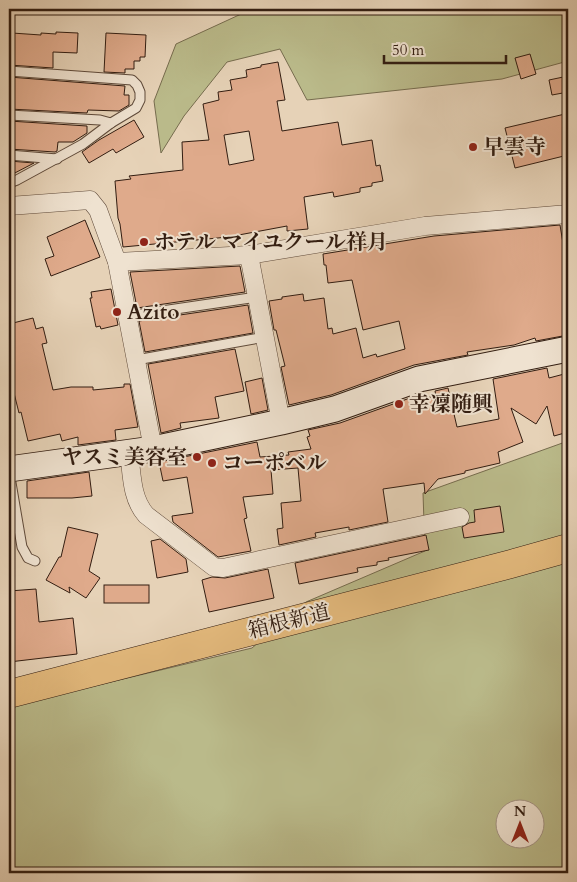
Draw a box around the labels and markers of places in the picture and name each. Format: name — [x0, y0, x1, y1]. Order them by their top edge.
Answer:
place label: 早雲寺 — [483, 133, 546, 162]
marker: 早雲寺 — [467, 141, 479, 153]
place label: ホテル マイユクール祥月 — [154, 228, 388, 257]
marker: ホテル マイユクール祥月 — [138, 236, 150, 248]
place label: Azito — [127, 298, 179, 327]
marker: Azito — [111, 306, 123, 318]
place label: 幸凜随興 — [409, 390, 493, 419]
marker: 幸凜随興 — [393, 398, 405, 410]
place label: ヤスミ美容室 — [61, 443, 187, 472]
place label: コーポベル — [222, 449, 327, 478]
marker: ヤスミ美容室 — [191, 451, 203, 463]
marker: コーポベル — [206, 457, 218, 469]

